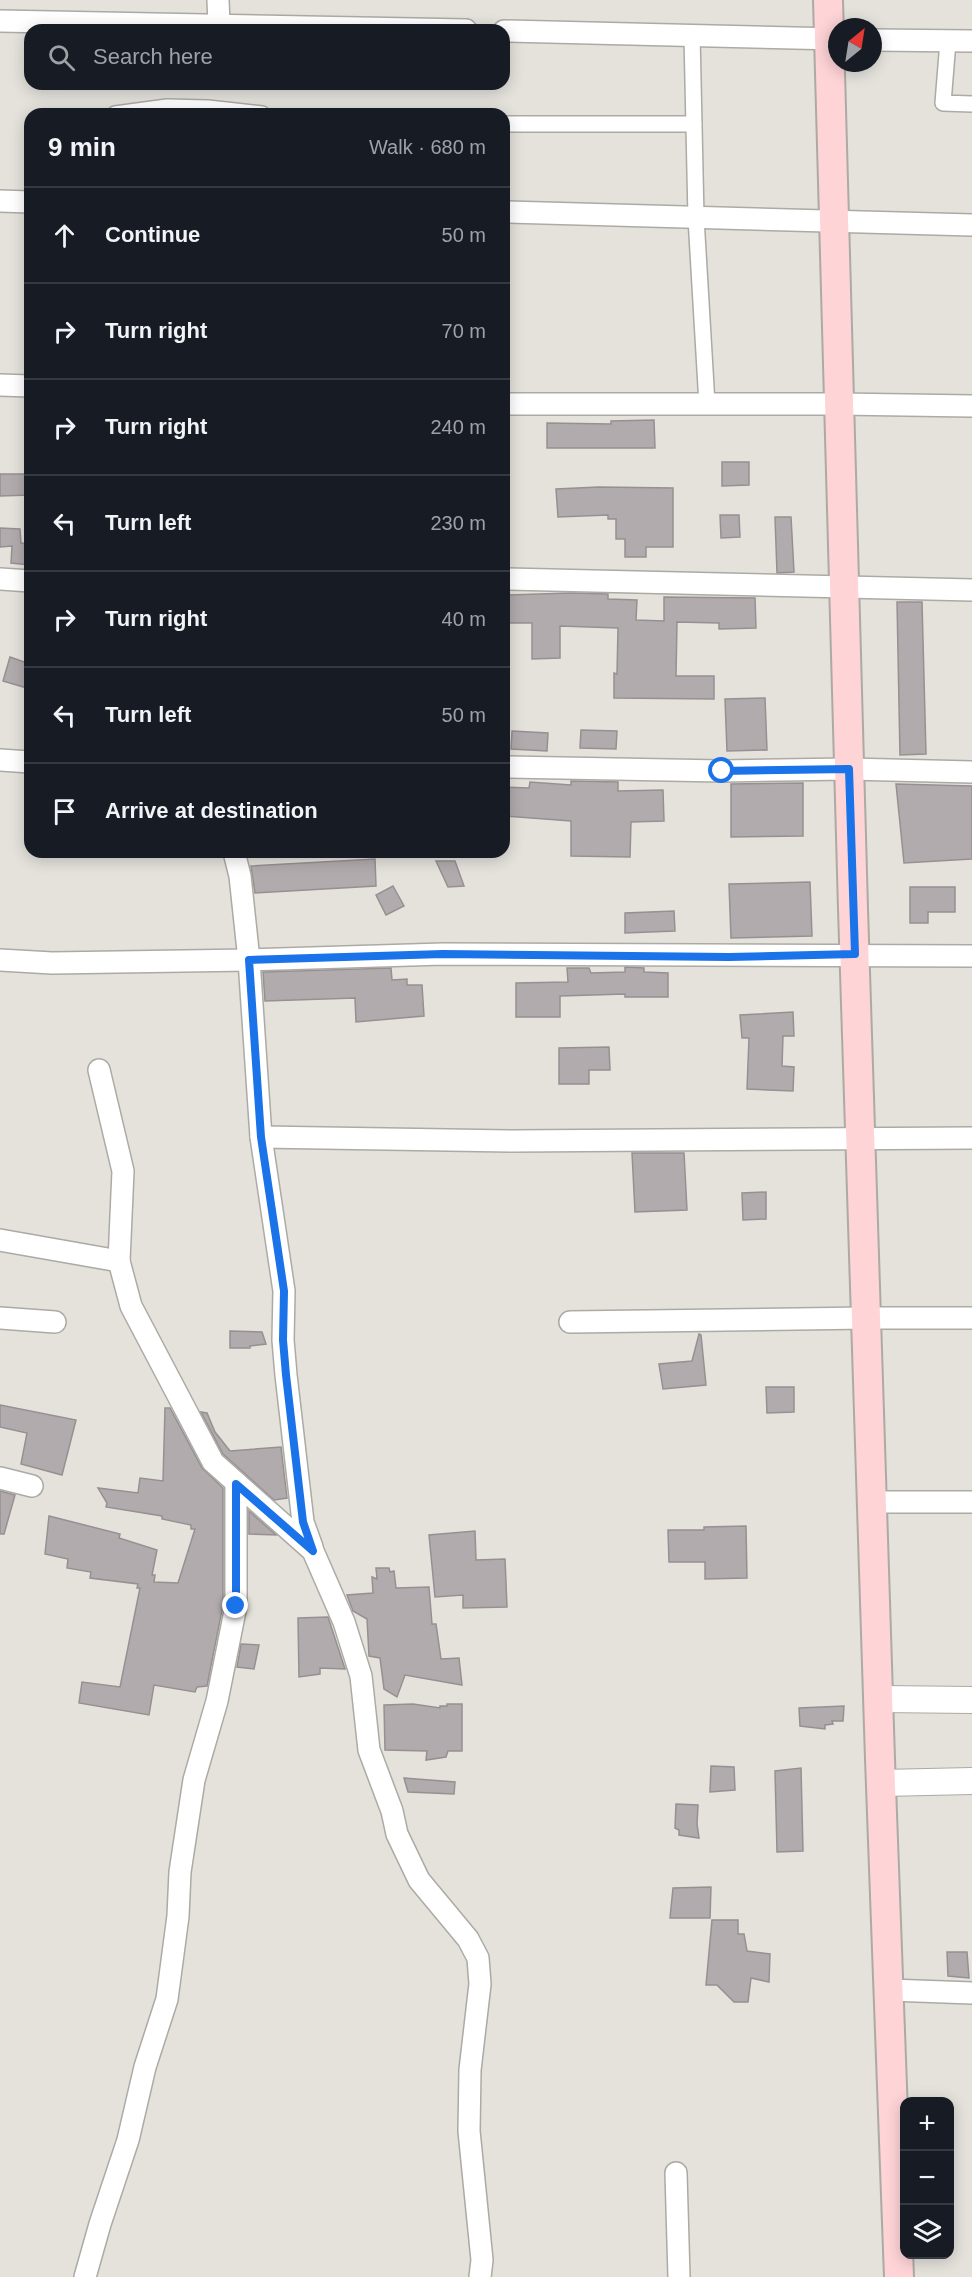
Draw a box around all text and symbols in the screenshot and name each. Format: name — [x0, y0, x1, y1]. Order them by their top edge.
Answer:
north arrow — [828, 18, 882, 72]
search box — [24, 24, 510, 90]
icon: search — [45, 41, 78, 74]
text: Search here — [93, 44, 213, 69]
text: 9 min — [48, 132, 116, 162]
text: Walk · 680 m — [369, 136, 486, 158]
icon: ahead — [48, 219, 81, 252]
text: Continue — [105, 222, 200, 247]
text: 50 m — [442, 224, 486, 246]
icon: right — [48, 315, 81, 348]
text: Turn right — [105, 318, 207, 343]
text: 70 m — [442, 320, 486, 342]
icon: right — [48, 411, 81, 444]
text: Turn right — [105, 414, 207, 439]
text: 240 m — [430, 416, 486, 438]
icon: left — [48, 507, 81, 540]
text: Turn left — [105, 510, 191, 535]
text: 230 m — [430, 512, 486, 534]
icon: right — [48, 603, 81, 636]
text: Turn right — [105, 606, 207, 631]
text: 40 m — [442, 608, 486, 630]
icon: left — [48, 699, 81, 732]
text: Turn left — [105, 702, 191, 727]
text: 50 m — [442, 704, 486, 726]
route start — [708, 757, 734, 783]
icon: arrive — [48, 795, 81, 828]
text: Arrive at destination — [105, 798, 318, 823]
route end — [222, 1592, 248, 1618]
map controls — [900, 2097, 954, 2259]
button: + — [900, 2097, 954, 2151]
button: − — [900, 2151, 954, 2205]
button: layers — [900, 2205, 954, 2259]

